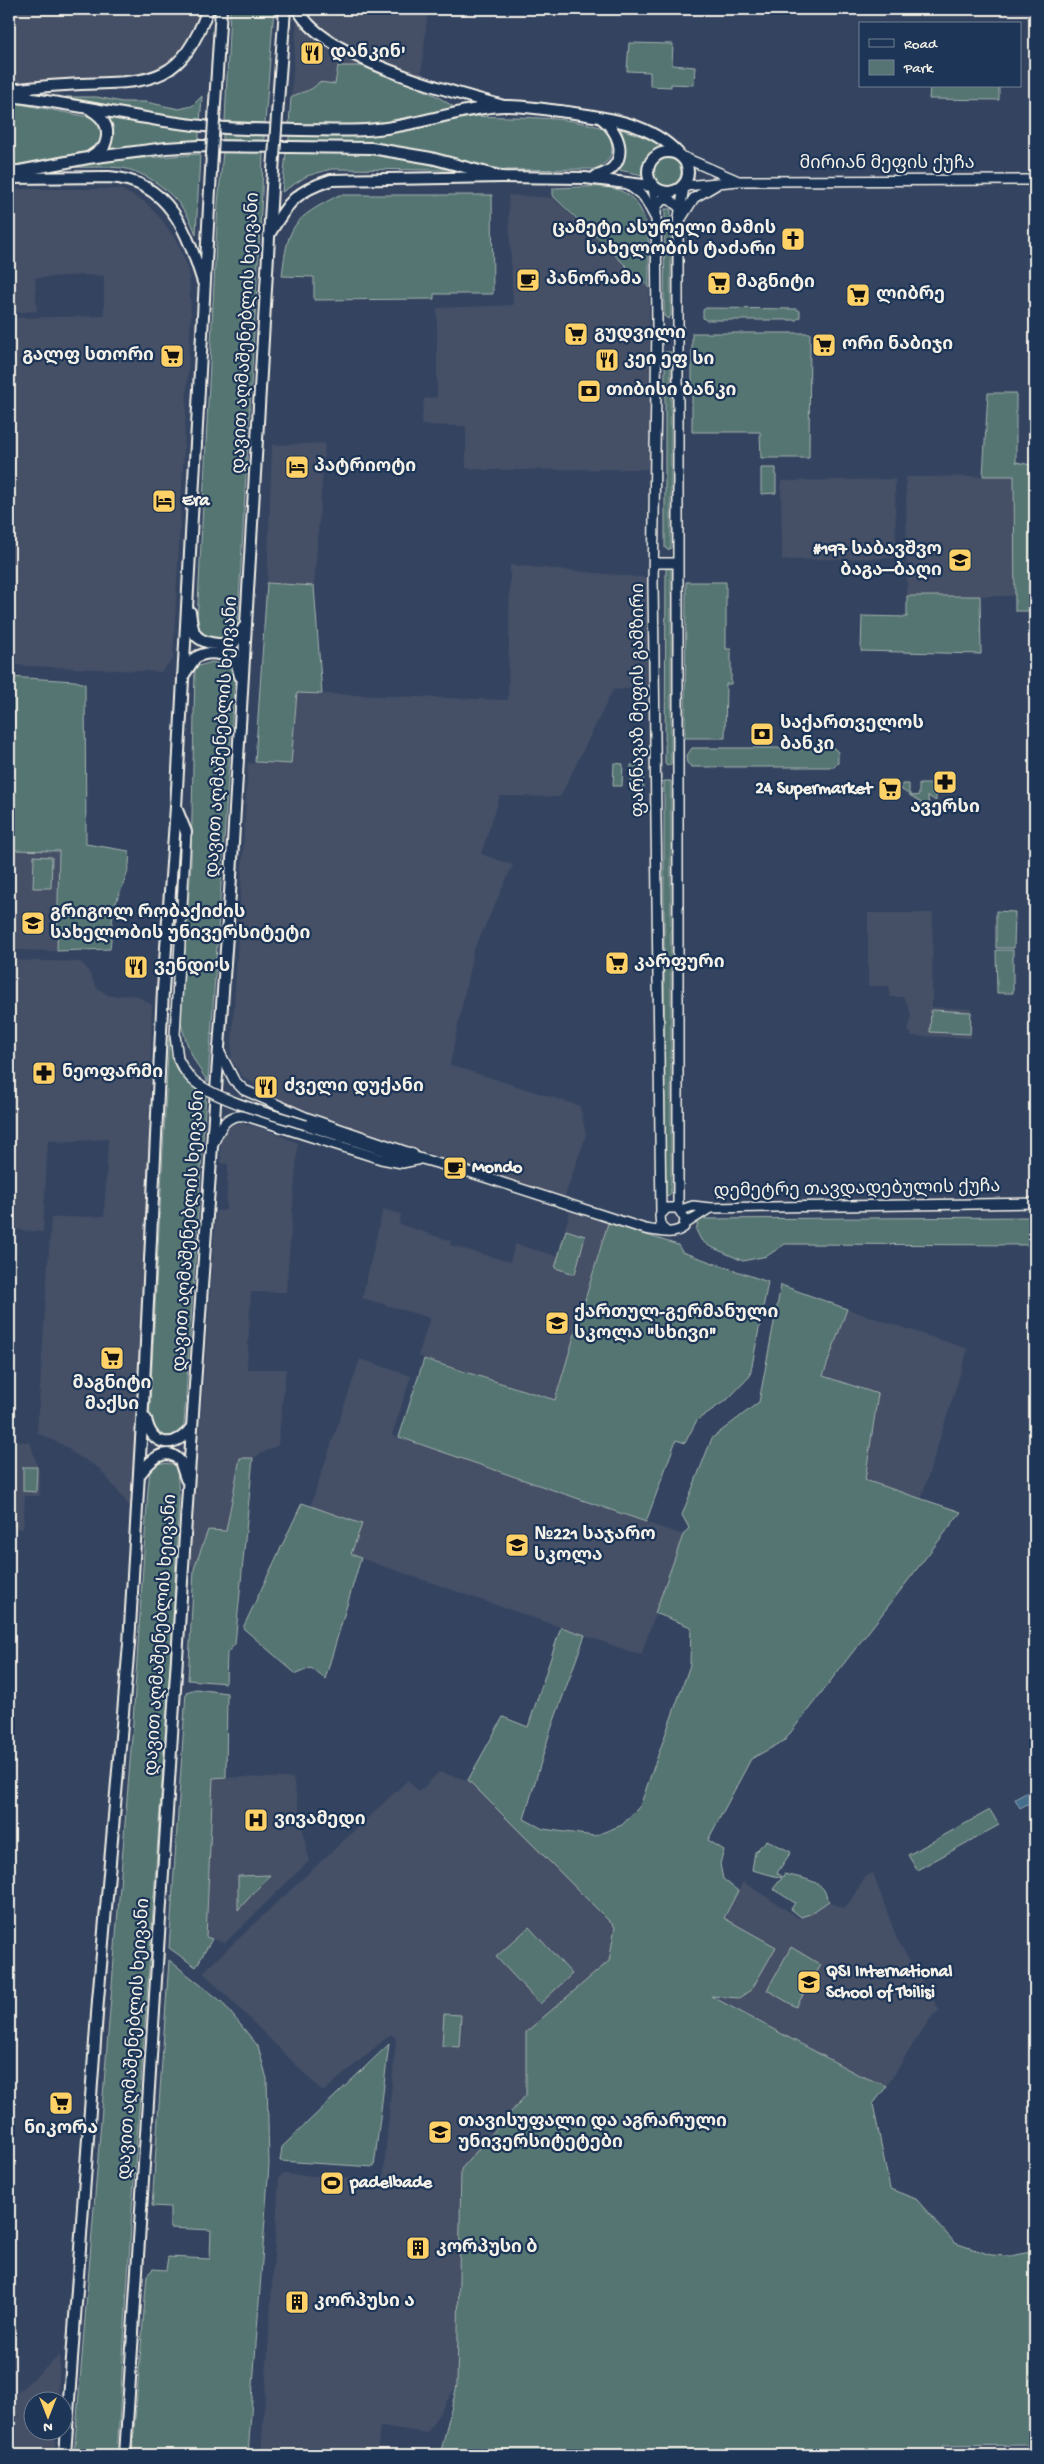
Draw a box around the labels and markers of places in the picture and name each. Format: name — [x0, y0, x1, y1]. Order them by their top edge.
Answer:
restaurant icon: დანკინ' — [299, 40, 325, 66]
place label: დანკინ' — [330, 43, 406, 64]
place label: ცამეტი ასურელი მამის სახელობის ტაძარი — [552, 218, 776, 261]
church icon: ცამეტი ასურელი მამის სახელობის ტაძარი — [780, 226, 806, 252]
cafe icon: პანორამა — [515, 267, 541, 293]
place label: პანორამა — [546, 269, 642, 291]
supermarket icon: მაგნიტი — [706, 270, 732, 296]
place label: მაგნიტი — [736, 273, 815, 294]
supermarket icon: ლიბრე — [845, 282, 871, 308]
place label: ლიბრე — [876, 284, 945, 306]
supermarket icon: გუდვილი — [563, 321, 589, 347]
place label: გუდვილი — [594, 324, 686, 345]
supermarket icon: ორი ნაბიჯი — [811, 332, 837, 358]
place label: ორი ნაბიჯი — [842, 334, 953, 356]
supermarket icon: გალფ სთორი — [159, 343, 185, 369]
place label: გალფ სთორი — [22, 345, 154, 367]
restaurant icon: კეი ეფ სი — [594, 347, 620, 373]
place label: კეი ეფ სი — [624, 350, 715, 371]
bank icon: თიბისი ბანკი — [576, 378, 602, 404]
place label: თიბისი ბანკი — [606, 381, 737, 402]
hotel icon: პატრიოტი — [284, 454, 310, 480]
place label: პატრიოტი — [314, 456, 416, 478]
hotel icon: Era — [151, 488, 177, 514]
place label: Era — [182, 491, 211, 512]
place label: #197 საბავშვო ბაგა–ბაღი — [813, 540, 942, 582]
school or university icon: #197 საბავშვო ბაგა–ბაღი — [947, 547, 973, 573]
place label: საქართველოს ბანკი — [780, 713, 924, 756]
bank icon: საქართველოს ბანკი — [749, 721, 775, 747]
pharmacy icon: ავერსი — [932, 769, 958, 795]
supermarket icon: 24 Supermarket — [877, 776, 903, 802]
place label: 24 Supermarket — [755, 779, 874, 800]
place label: ავერსი — [910, 797, 980, 819]
place label: გრიგოლ რობაქიძის სახელობის უნივერსიტეტი — [50, 902, 310, 945]
school or university icon: გრიგოლ რობაქიძის სახელობის უნივერსიტეტი — [20, 910, 46, 936]
supermarket icon: კარფური — [604, 950, 630, 976]
place label: კარფური — [634, 952, 725, 974]
restaurant icon: ვენდი'ს — [123, 954, 149, 980]
place label: ვენდი'ს — [154, 957, 230, 978]
pharmacy icon: ნეოფარმი — [31, 1060, 57, 1086]
place label: ნეოფარმი — [62, 1062, 163, 1084]
restaurant icon: ძველი დუქანი — [253, 1074, 279, 1100]
place label: ძველი დუქანი — [284, 1077, 424, 1098]
cafe icon: Mondo — [442, 1155, 468, 1181]
place label: Mondo — [472, 1158, 523, 1179]
place label: ქართულ-გერმანული სკოლა "სხივი" — [574, 1302, 778, 1345]
school or university icon: ქართულ-გერმანული სკოლა "სხივი" — [544, 1310, 570, 1336]
supermarket icon: მაგნიტი მაქსი — [99, 1345, 125, 1371]
place label: მაგნიტი მაქსი — [73, 1374, 152, 1416]
place label: №221 საჯარო სკოლა — [534, 1524, 656, 1567]
school or university icon: №221 საჯარო სკოლა — [504, 1532, 530, 1558]
hospital icon: ვივამედი — [243, 1807, 269, 1833]
place label: ვივამედი — [274, 1810, 366, 1831]
place label: QSI International School of Tbilisi — [826, 1962, 953, 2004]
school or university icon: QSI International School of Tbilisi — [796, 1969, 822, 1995]
supermarket icon: ნიკორა — [48, 2090, 74, 2116]
place label: თავისუფალი და აგრარული უნივერსიტეტები — [458, 2111, 727, 2154]
place label: ნიკორა — [24, 2118, 98, 2140]
school or university icon: თავისუფალი და აგრარული უნივერსიტეტები — [427, 2119, 453, 2145]
sports icon: padelbade — [319, 2170, 345, 2196]
place label: padelbade — [349, 2173, 433, 2194]
building icon: კორპუსი ბ — [405, 2235, 431, 2261]
place label: კორპუსი ბ — [436, 2237, 537, 2259]
building icon: კორპუსი ა — [284, 2289, 310, 2315]
place label: კორპუსი ა — [314, 2291, 415, 2313]

